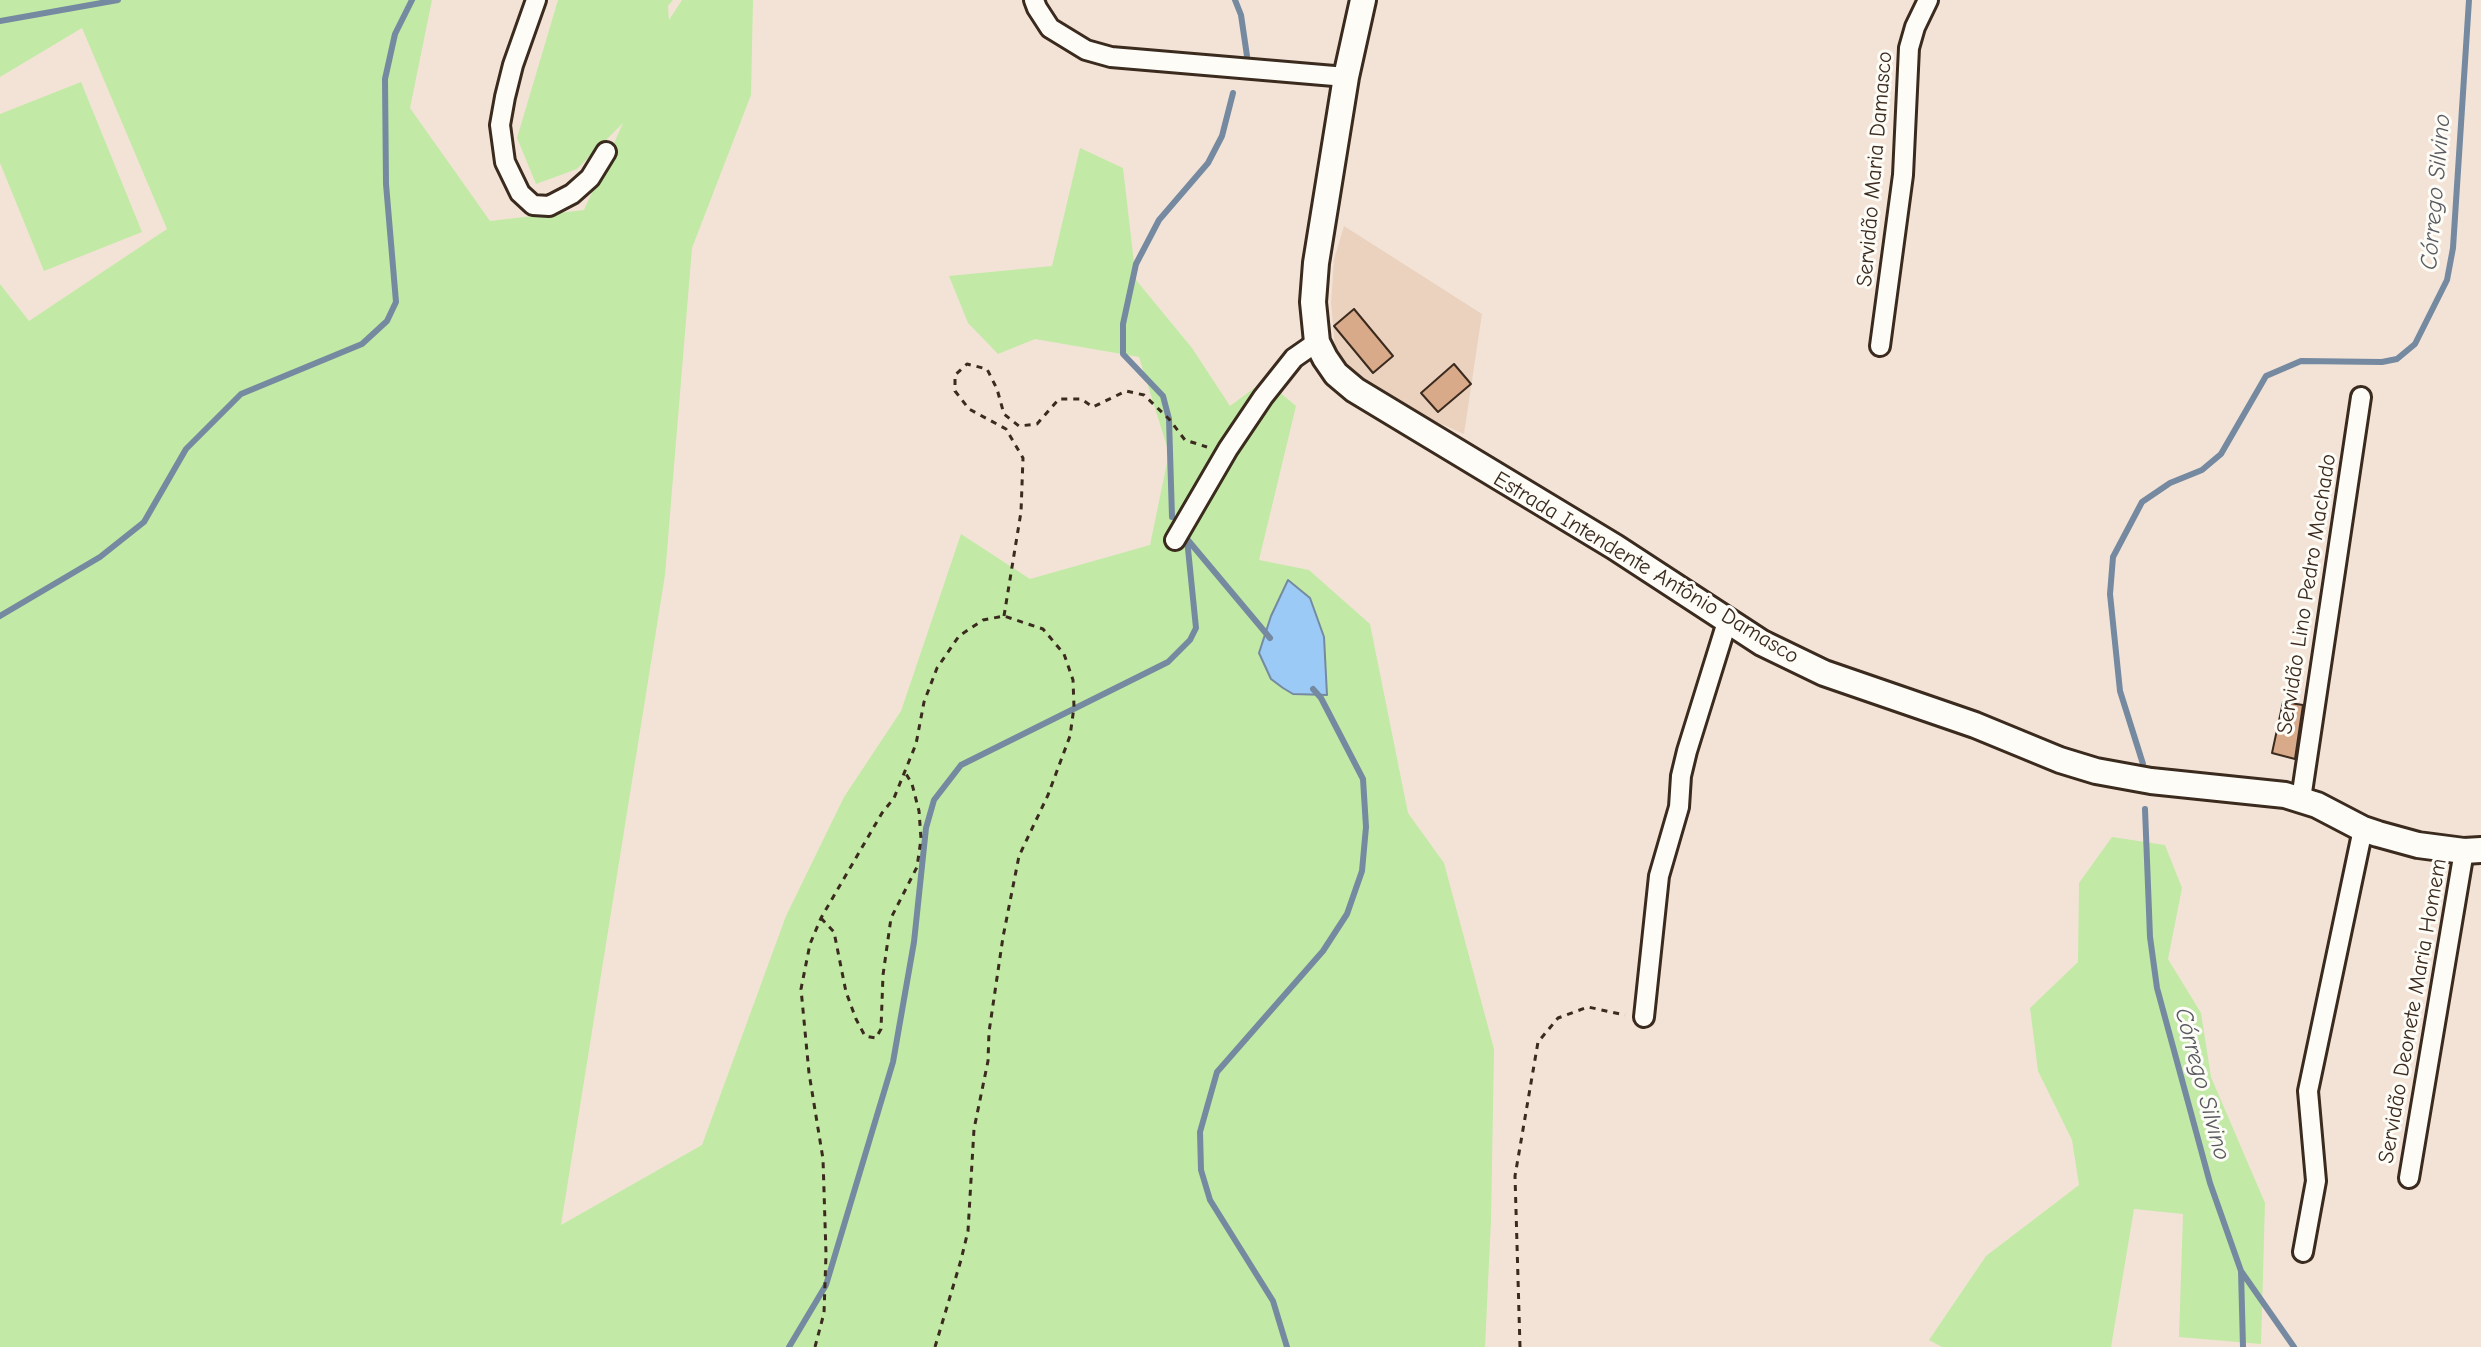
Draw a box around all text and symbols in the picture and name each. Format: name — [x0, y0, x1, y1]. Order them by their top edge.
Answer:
street label: Servidão Maria Damasco — [1852, 50, 1898, 288]
water label: Córrego Silvino — [2415, 113, 2457, 271]
street label: Servidão Lino Pedro Machado — [2272, 452, 2342, 736]
street label: Estrada Intendente Antônio Damasco — [1488, 466, 1804, 670]
street label: Servidão Deonete Maria Homem — [2373, 857, 2453, 1165]
water label: Córrego Silvino — [2168, 1005, 2236, 1163]

